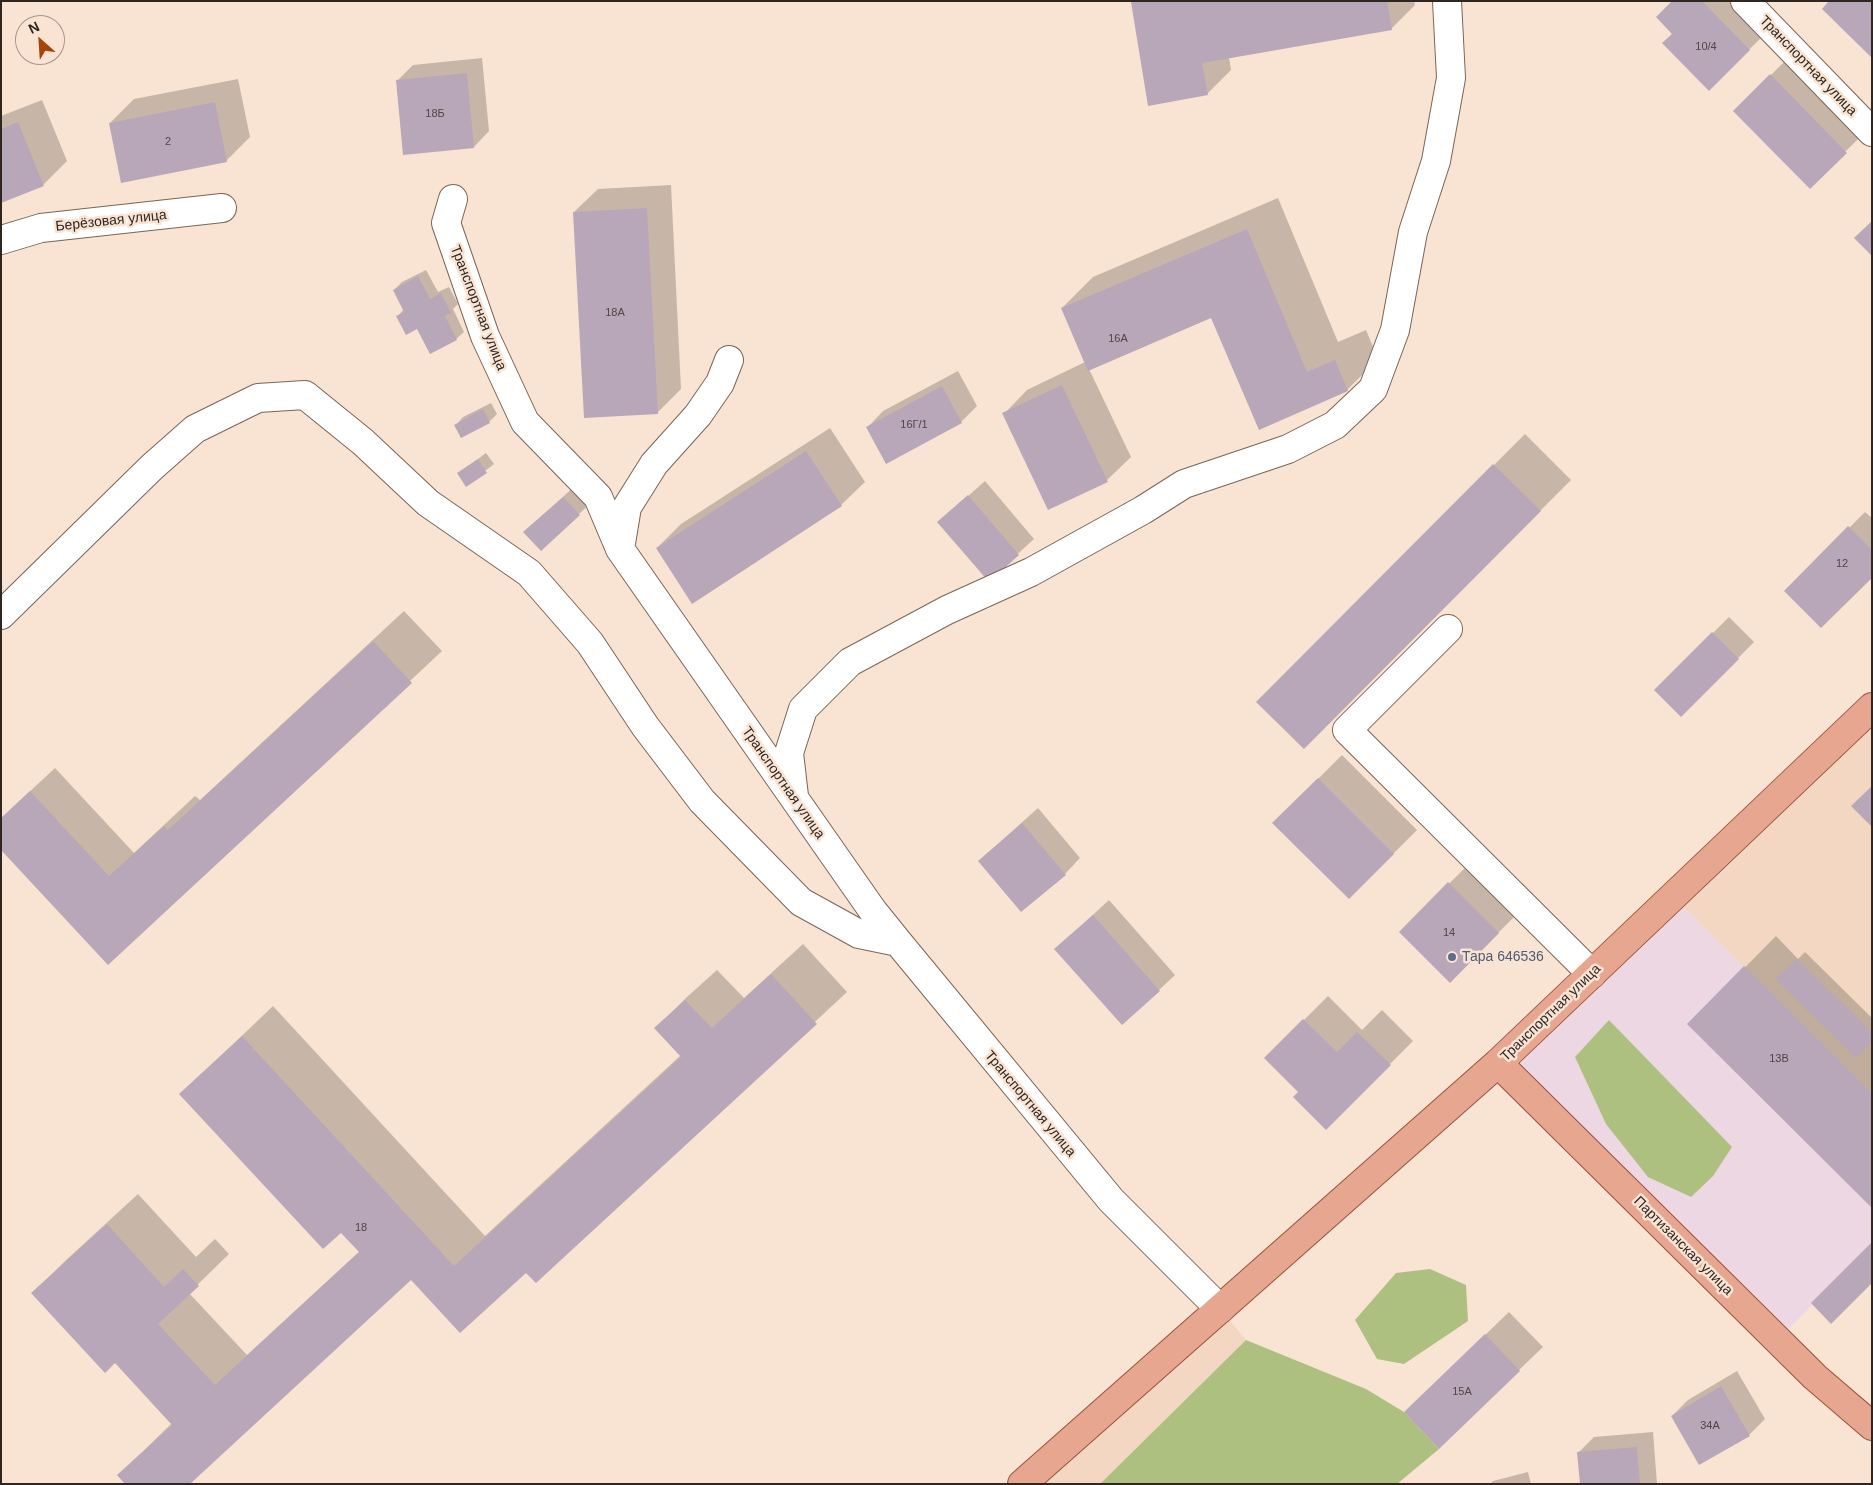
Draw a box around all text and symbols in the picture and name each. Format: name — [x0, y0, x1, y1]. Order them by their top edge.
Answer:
street label: Транспортная улица — [1756, 12, 1860, 120]
north arrow — [15, 15, 65, 65]
text: N — [26, 18, 42, 37]
house number: 10/4 — [1695, 40, 1717, 54]
house number: 18Б — [425, 107, 445, 121]
house number: 2 — [165, 135, 171, 149]
street label: Берёзовая улица — [55, 207, 167, 235]
street label: Транспортная улица — [446, 243, 510, 373]
house number: 18А — [605, 306, 625, 320]
house number: 16А — [1108, 332, 1128, 346]
house number: 16Г/1 — [900, 418, 928, 432]
house number: 12 — [1836, 557, 1848, 571]
street label: Транспортная улица — [738, 724, 828, 842]
house number: 14 — [1443, 926, 1455, 940]
place label: Тара 646536 — [1462, 949, 1544, 965]
marker: Тара 646536 — [1446, 951, 1458, 963]
street label: Транспортная улица — [1497, 961, 1605, 1065]
street label: Транспортная улица — [981, 1048, 1079, 1160]
house number: 13В — [1769, 1052, 1789, 1066]
street label: Партизанская улица — [1630, 1193, 1736, 1299]
house number: 18 — [355, 1221, 367, 1235]
house number: 15А — [1452, 1385, 1472, 1399]
house number: 34А — [1700, 1419, 1720, 1433]

